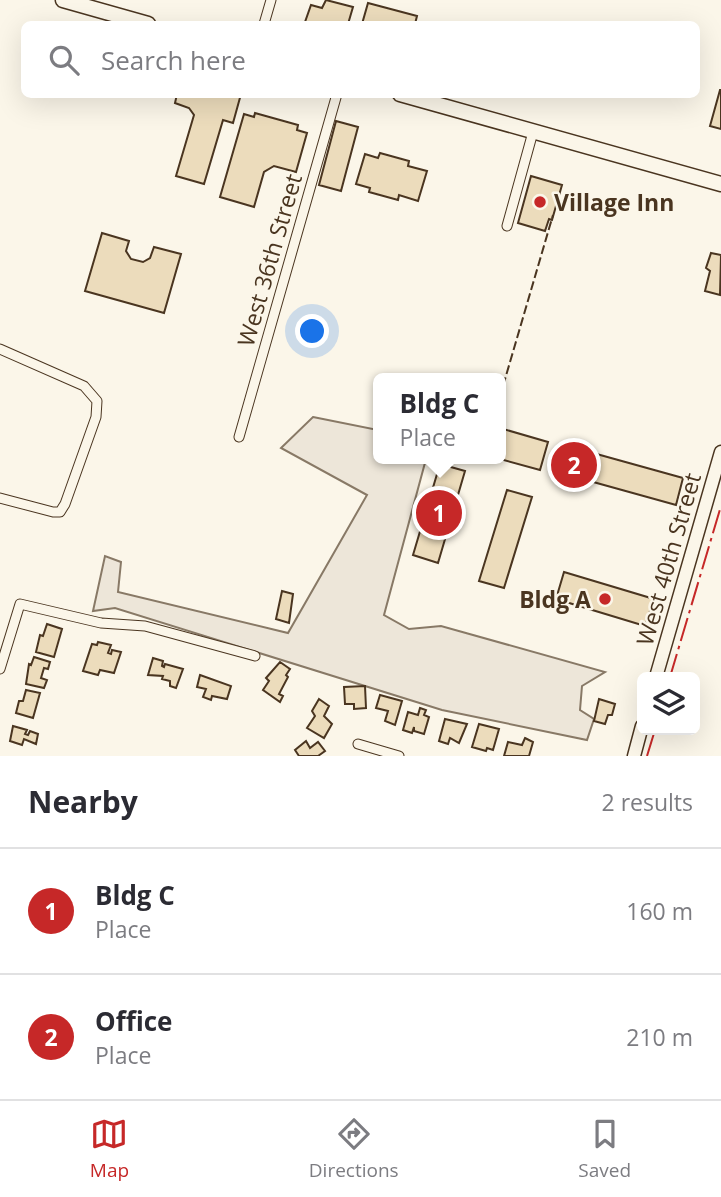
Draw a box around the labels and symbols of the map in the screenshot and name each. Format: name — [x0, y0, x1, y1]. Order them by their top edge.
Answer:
street label: West 36th Street — [229, 170, 309, 350]
place label: Village Inn — [554, 186, 674, 218]
marker: Village Inn — [532, 194, 548, 210]
your location — [295, 314, 329, 348]
pin: 2 — [551, 439, 597, 491]
street label: West 40th Street — [628, 469, 708, 649]
pin: 1 — [416, 487, 462, 539]
place label: Bldg A — [519, 583, 591, 615]
marker: Bldg A — [597, 591, 613, 607]

